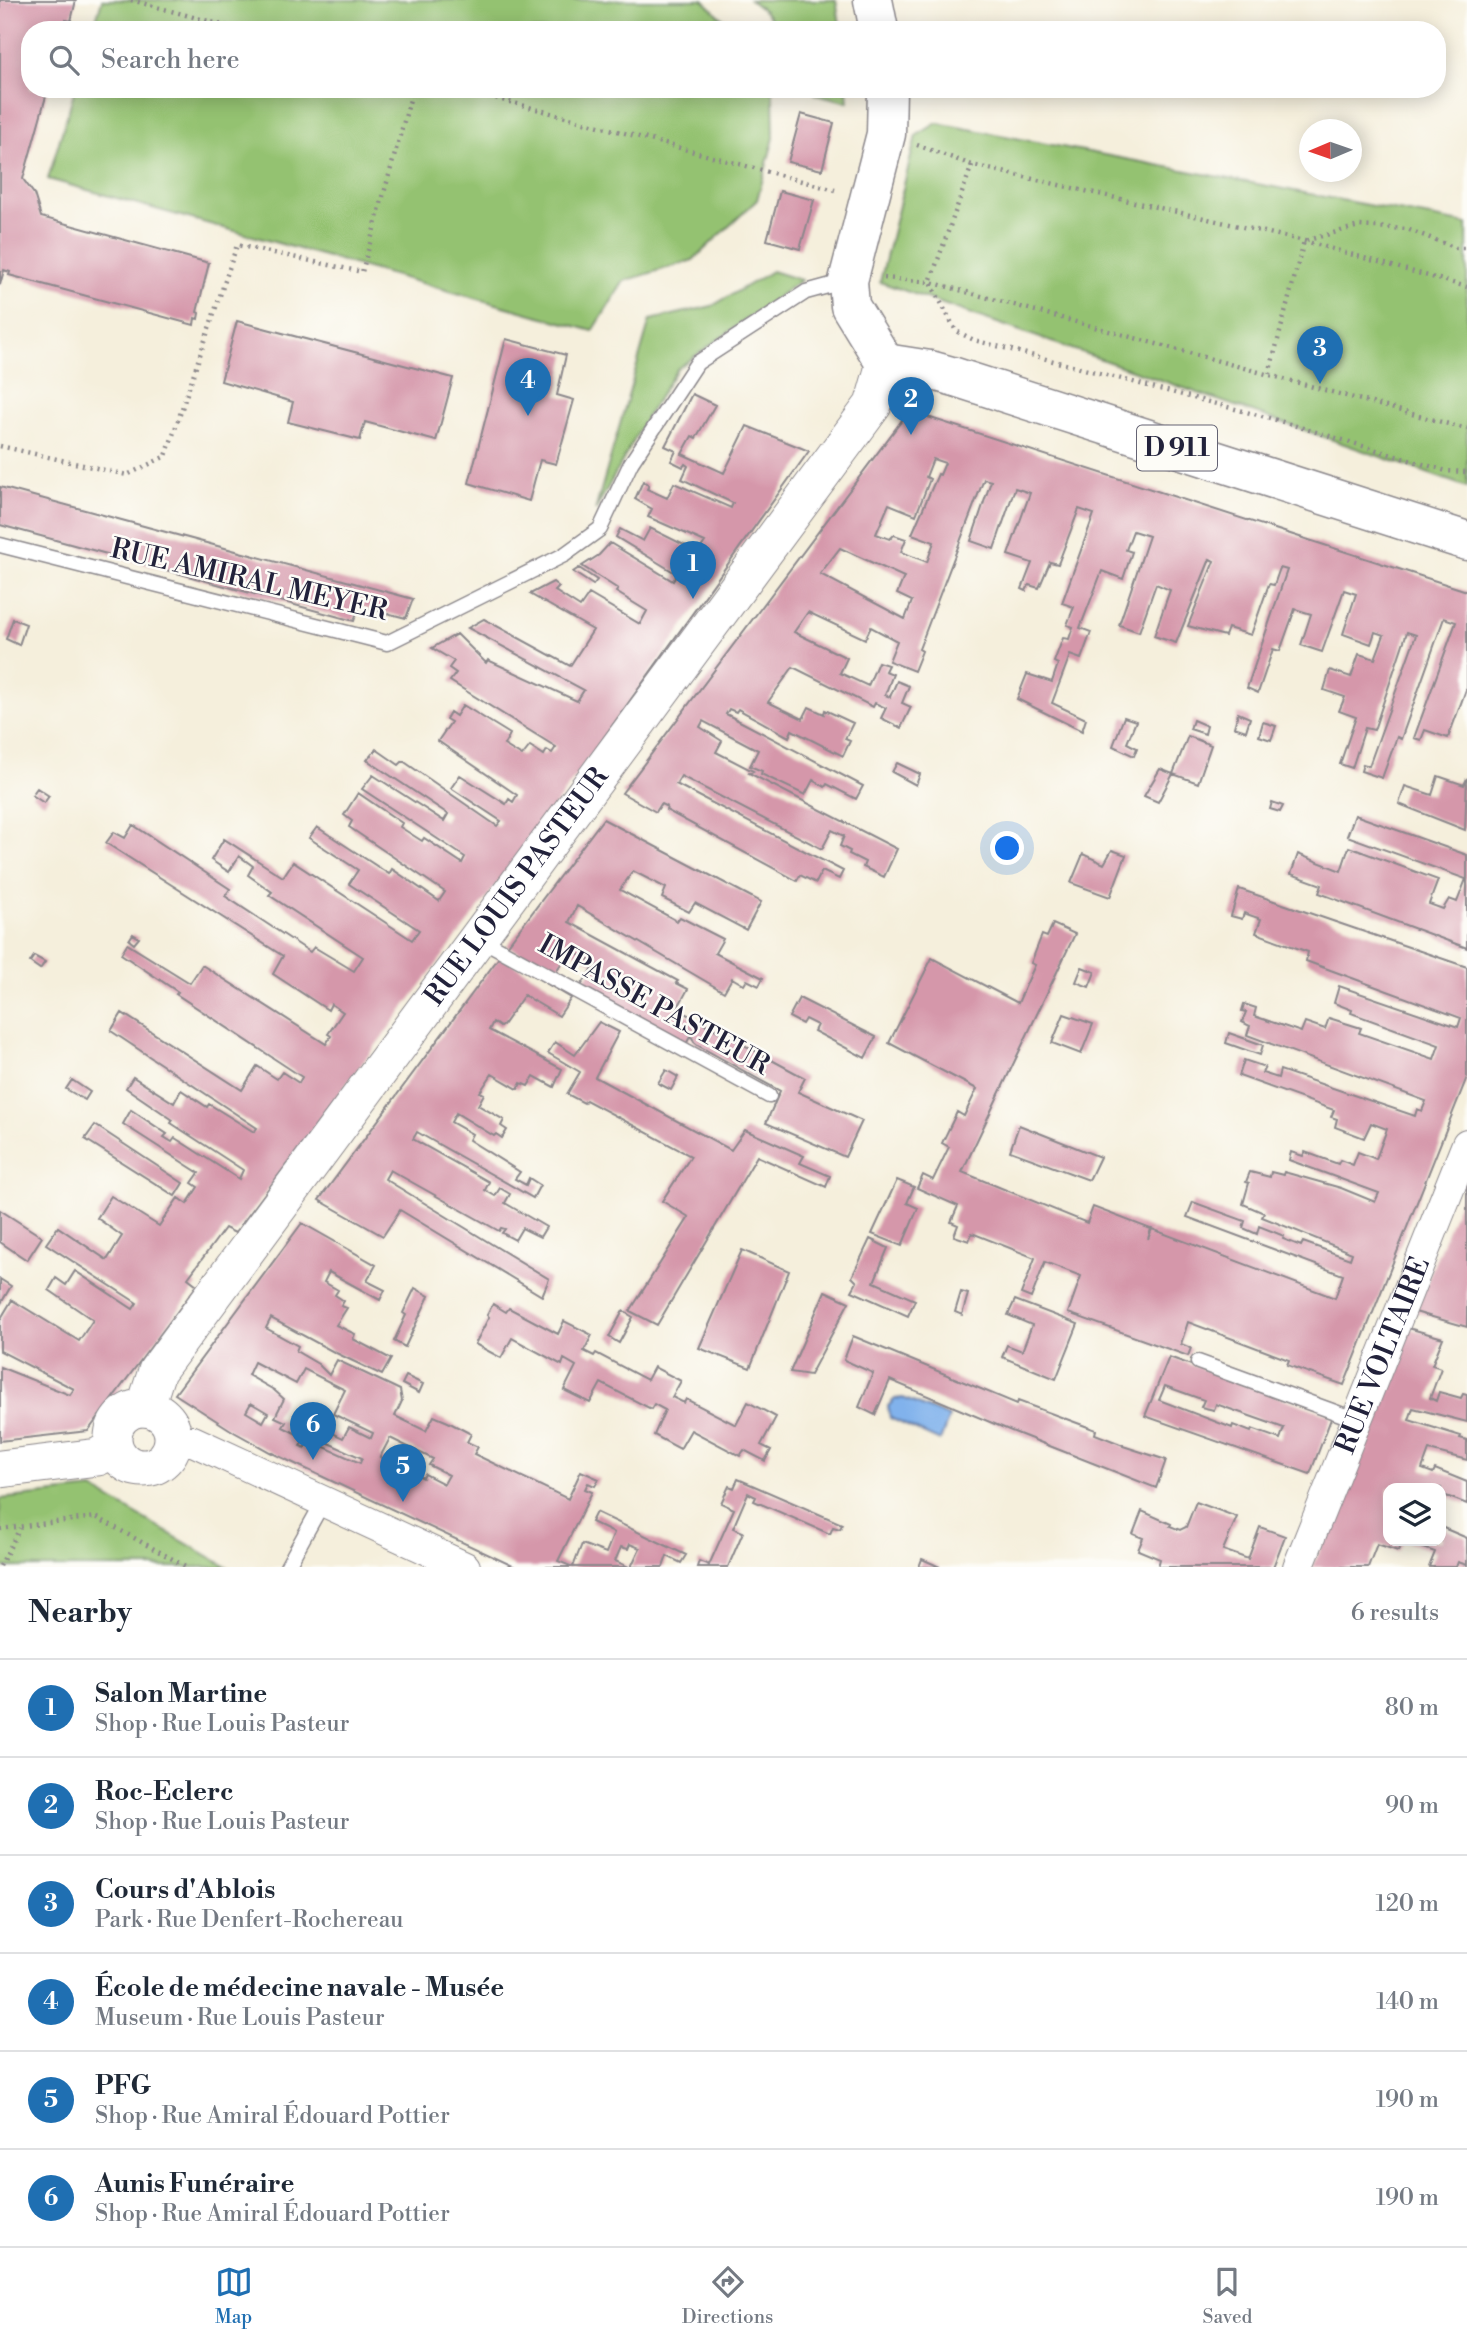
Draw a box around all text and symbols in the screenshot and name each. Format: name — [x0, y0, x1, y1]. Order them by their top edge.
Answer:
search box — [21, 21, 1446, 98]
icon: search — [45, 41, 83, 79]
text: Search here — [101, 44, 240, 76]
north arrow — [1299, 119, 1362, 182]
pin: 3 — [1297, 326, 1343, 384]
pin: 4 — [505, 358, 551, 416]
pin: 2 — [888, 377, 934, 435]
road number: D 911 — [1137, 426, 1217, 470]
street label: RUE AMIRAL MEYER — [107, 531, 391, 629]
pin: 1 — [670, 541, 716, 599]
street label: RUE LOUIS PASTEUR — [416, 760, 616, 1013]
your location — [990, 831, 1024, 865]
street label: IMPASSE PASTEUR — [532, 927, 776, 1083]
street label: RUE VOLTAIRE — [1328, 1252, 1438, 1459]
pin: 6 — [290, 1402, 336, 1460]
pin: 5 — [380, 1444, 426, 1502]
map controls — [1383, 1483, 1446, 1546]
button: layers — [1383, 1483, 1446, 1546]
text: Nearby — [28, 1594, 132, 1632]
text: 6 results — [1351, 1599, 1439, 1627]
text: Salon Martine — [95, 1678, 267, 1710]
text: 1 — [45, 1694, 57, 1722]
text: 80 m — [1385, 1694, 1439, 1722]
text: Shop · Rue Louis Pasteur — [95, 1710, 350, 1738]
text: Roc-Eclerc — [95, 1776, 233, 1808]
text: 2 — [44, 1792, 58, 1820]
text: 90 m — [1385, 1792, 1439, 1820]
text: Shop · Rue Louis Pasteur — [95, 1808, 350, 1836]
text: Cours d'Ablois — [95, 1874, 275, 1906]
text: 3 — [44, 1890, 58, 1918]
text: 120 m — [1375, 1890, 1439, 1918]
text: Park · Rue Denfert-Rochereau — [95, 1906, 403, 1934]
text: École de médecine navale - Musée — [95, 1972, 504, 2004]
text: 4 — [43, 1988, 59, 2016]
text: 140 m — [1376, 1988, 1439, 2016]
text: Museum · Rue Louis Pasteur — [95, 2004, 385, 2032]
text: PFG — [95, 2070, 151, 2102]
text: 5 — [44, 2086, 58, 2114]
text: 190 m — [1376, 2086, 1439, 2114]
text: Shop · Rue Amiral Édouard Pottier — [95, 2102, 450, 2130]
text: Aunis Funéraire — [95, 2168, 294, 2200]
text: 6 — [44, 2184, 58, 2212]
text: 190 m — [1376, 2184, 1439, 2212]
text: Shop · Rue Amiral Édouard Pottier — [95, 2200, 450, 2228]
tab: Map — [215, 2263, 253, 2329]
tab: Directions — [682, 2263, 773, 2329]
tab: Saved — [1203, 2263, 1252, 2329]

